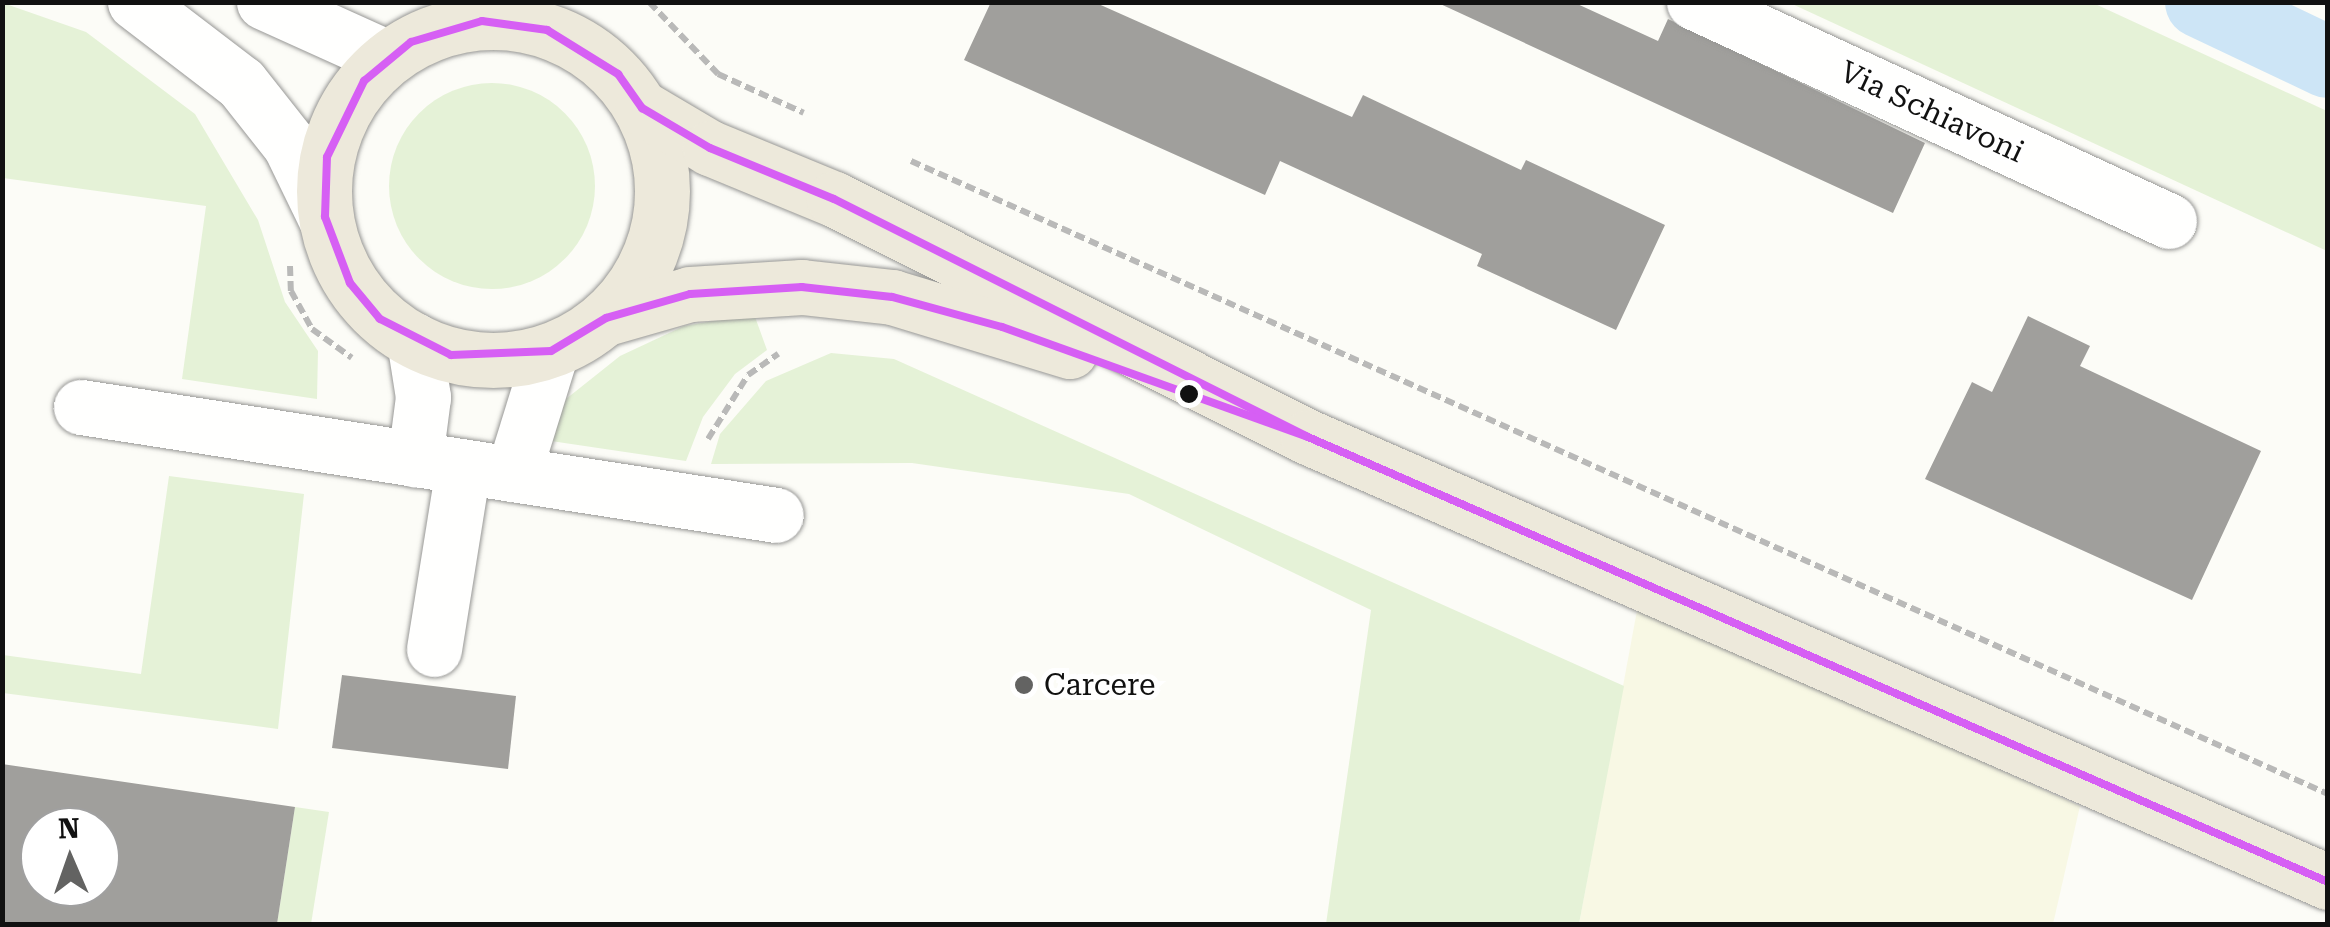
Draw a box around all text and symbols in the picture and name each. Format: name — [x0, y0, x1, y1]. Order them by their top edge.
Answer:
street label: Via Schiavoni — [1834, 54, 2030, 170]
unlabelled marker — [1179, 384, 1199, 404]
place label: Carcere — [1044, 667, 1156, 703]
marker: Carcere — [1013, 674, 1035, 696]
north arrow — [20, 807, 120, 907]
text: N — [58, 812, 80, 845]

